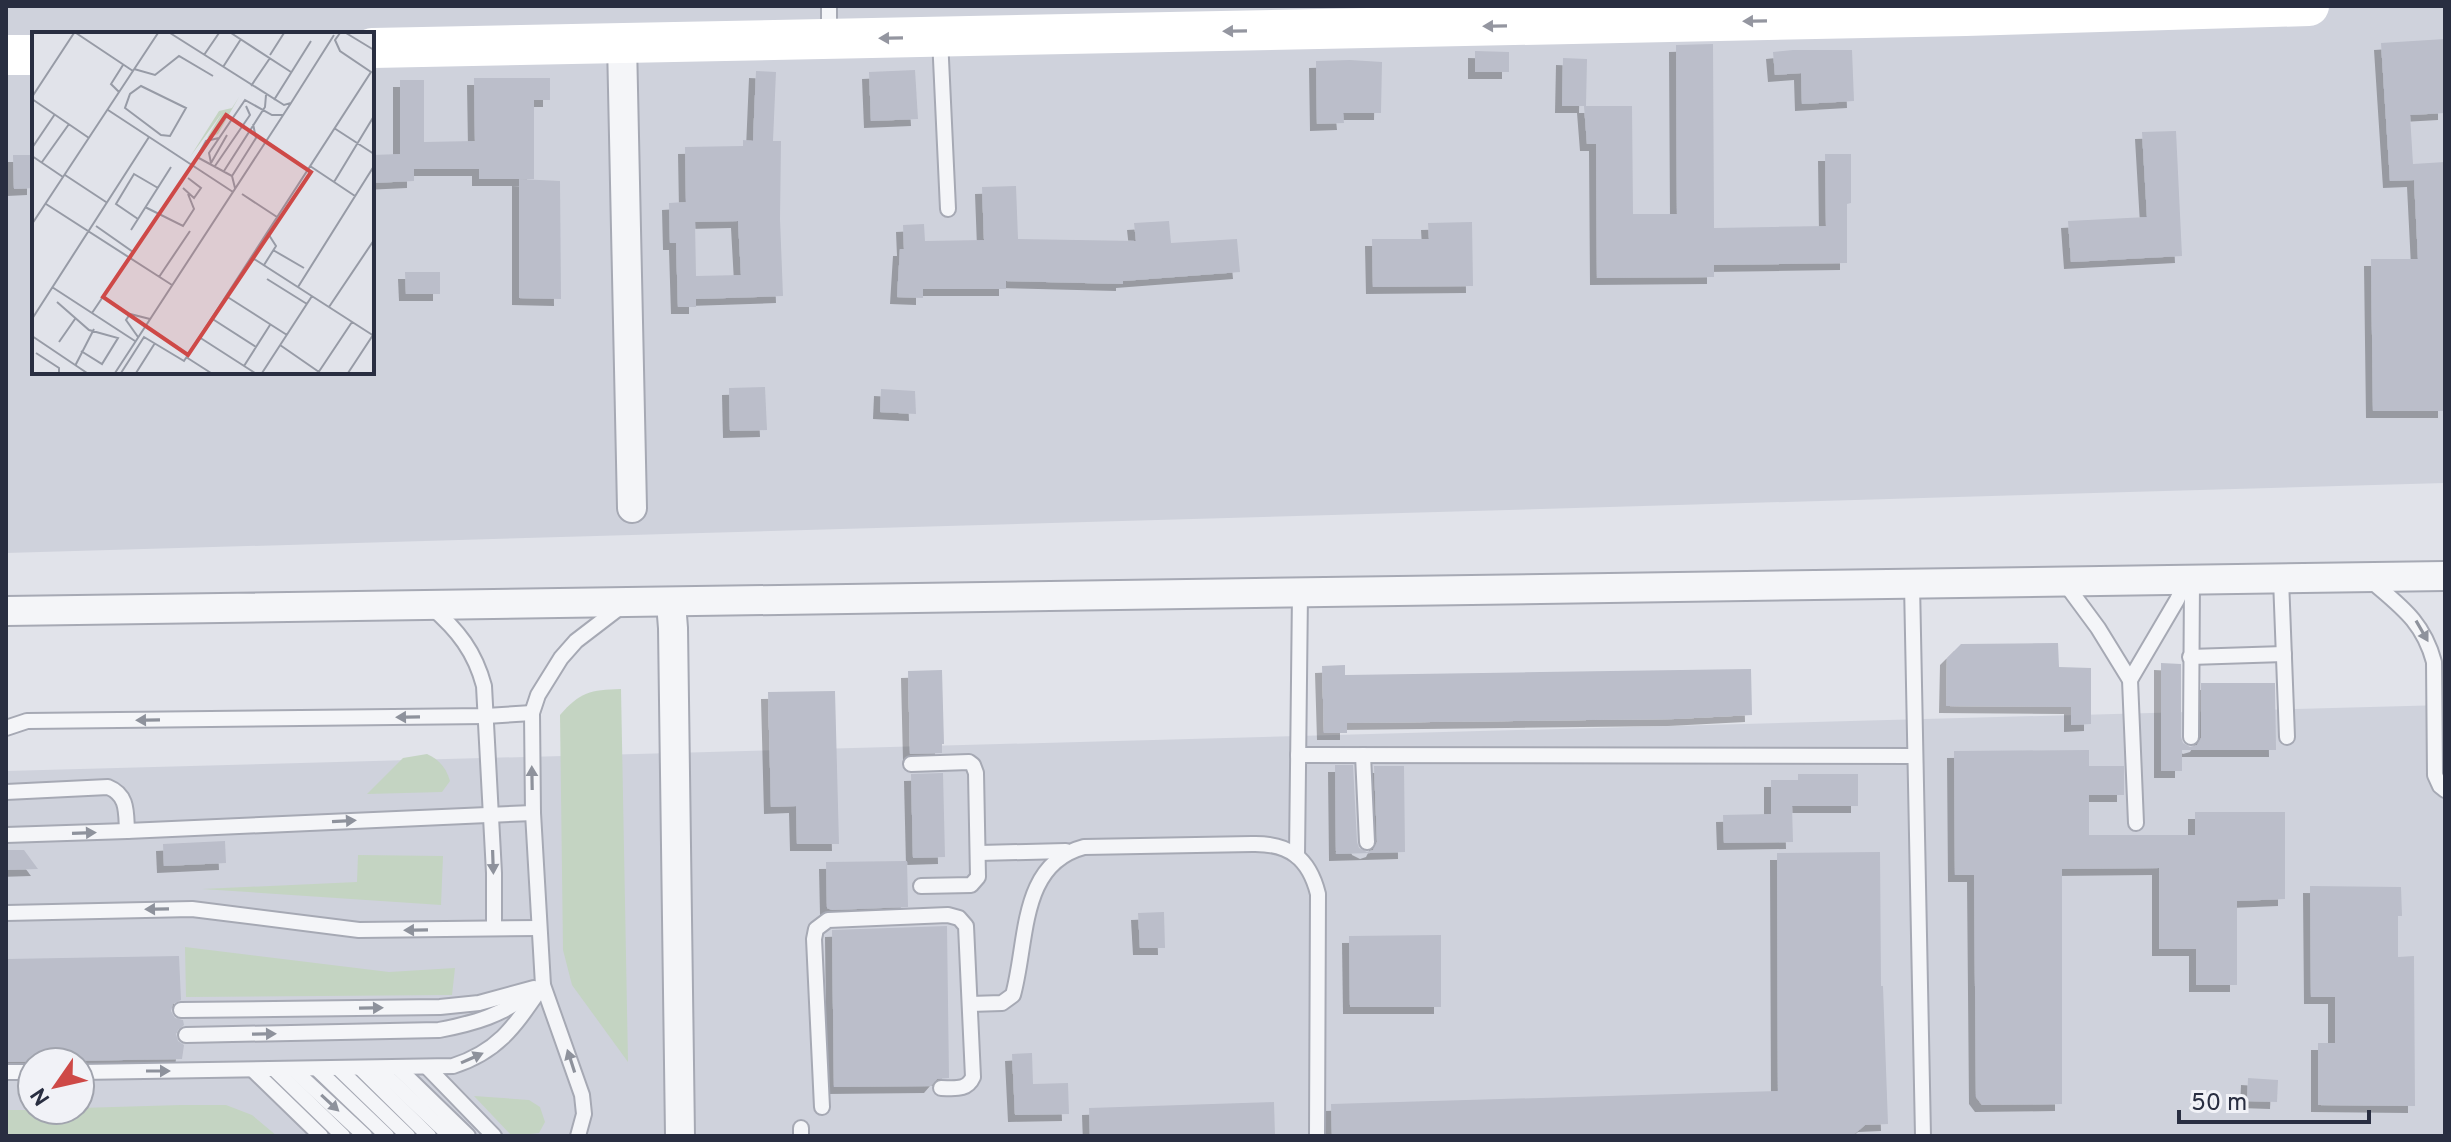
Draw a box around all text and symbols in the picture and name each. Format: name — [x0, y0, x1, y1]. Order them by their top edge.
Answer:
one-way arrow — [1742, 15, 1767, 27]
one-way arrow — [1482, 20, 1507, 32]
one-way arrow — [1222, 25, 1247, 37]
one-way arrow — [878, 31, 903, 44]
inset map — [32, 32, 374, 374]
one-way arrow — [2415, 620, 2429, 642]
one-way arrow — [395, 711, 420, 723]
one-way arrow — [135, 713, 160, 726]
one-way arrow — [526, 765, 539, 790]
one-way arrow — [332, 814, 357, 827]
one-way arrow — [72, 826, 97, 839]
one-way arrow — [487, 850, 500, 875]
one-way arrow — [144, 903, 169, 916]
one-way arrow — [403, 924, 428, 937]
one-way arrow — [359, 1002, 384, 1014]
one-way arrow — [252, 1027, 277, 1040]
north arrow — [16, 1046, 96, 1126]
one-way arrow — [564, 1049, 577, 1073]
one-way arrow — [461, 1052, 484, 1065]
one-way arrow — [146, 1065, 171, 1077]
scale bar — [2179, 1074, 2369, 1124]
text: N — [26, 1082, 57, 1110]
text: 50 m — [2191, 1089, 2247, 1119]
one-way arrow — [320, 1094, 339, 1112]

